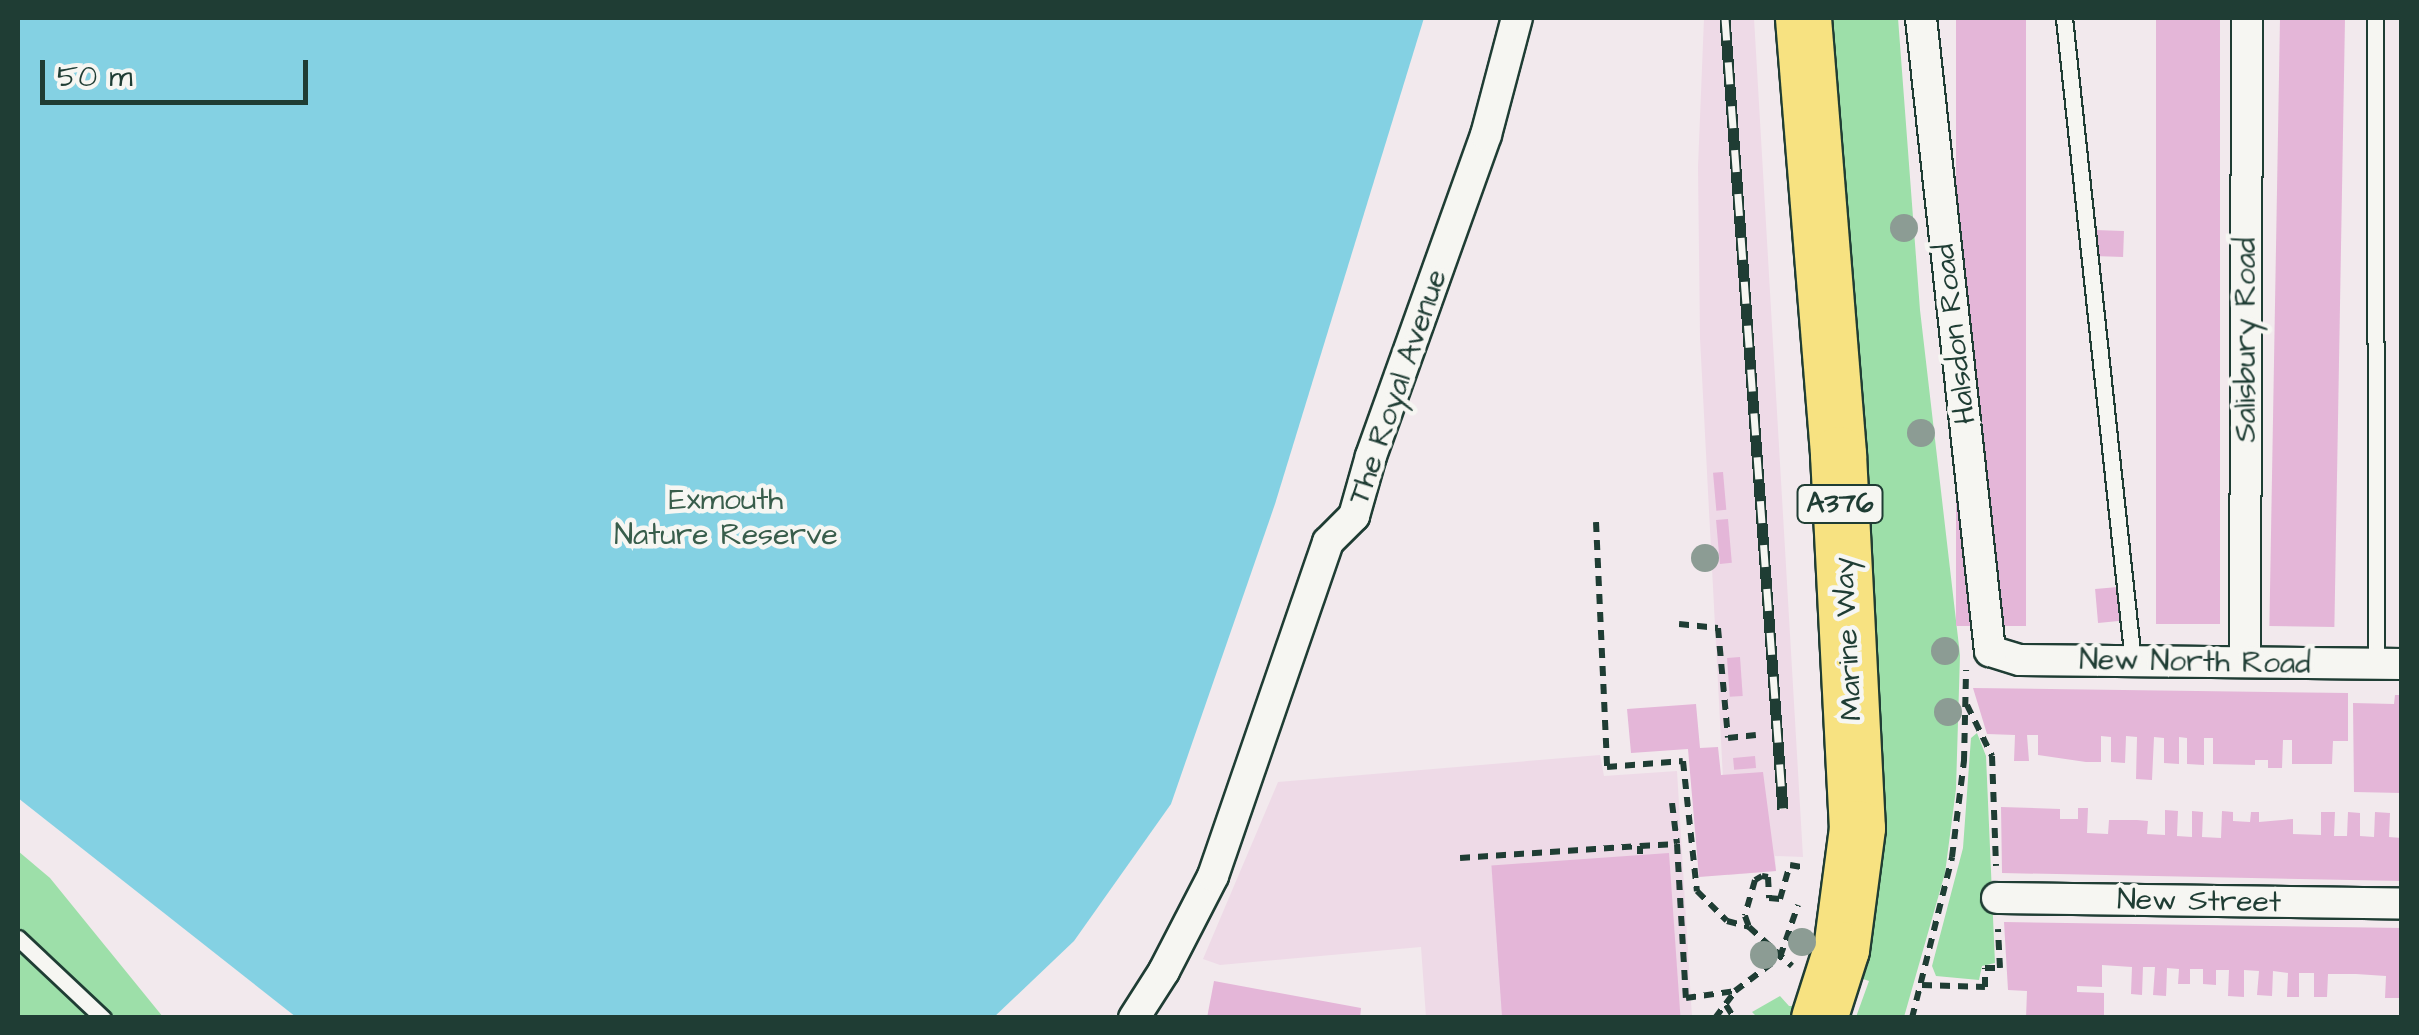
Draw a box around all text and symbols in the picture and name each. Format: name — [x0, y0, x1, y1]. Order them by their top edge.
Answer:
scale bar — [45, 40, 312, 102]
text: 50 m — [57, 56, 133, 98]
street label: Salisbury Road — [2228, 238, 2264, 442]
street label: Halsdon Road — [1926, 242, 1984, 426]
street label: The Royal Avenue — [1341, 265, 1455, 509]
road number: A376 — [1795, 481, 1885, 527]
park label: Exmouth Nature Reserve — [614, 482, 838, 552]
street label: Marine Way — [1826, 556, 1870, 722]
street label: New North Road — [2079, 642, 2311, 682]
street label: New Street — [2117, 882, 2281, 920]

